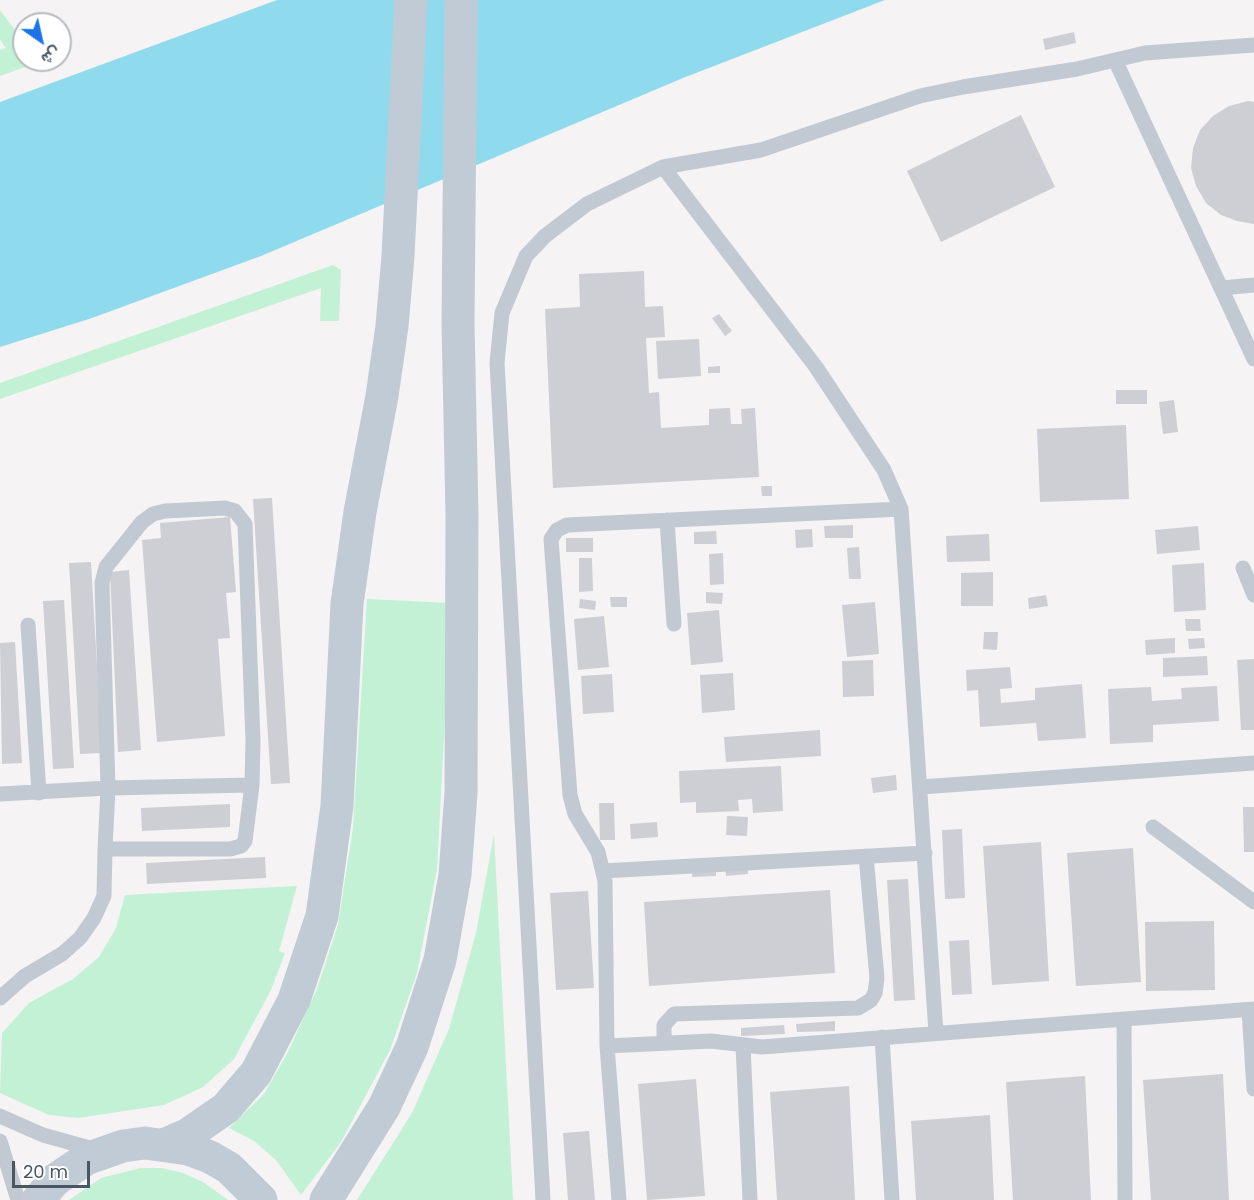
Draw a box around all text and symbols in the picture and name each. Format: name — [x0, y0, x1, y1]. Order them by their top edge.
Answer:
north arrow — [12, 12, 72, 72]
text: ش — [37, 41, 66, 71]
scale bar — [15, 1149, 93, 1187]
text: 20 m — [23, 1159, 68, 1184]

